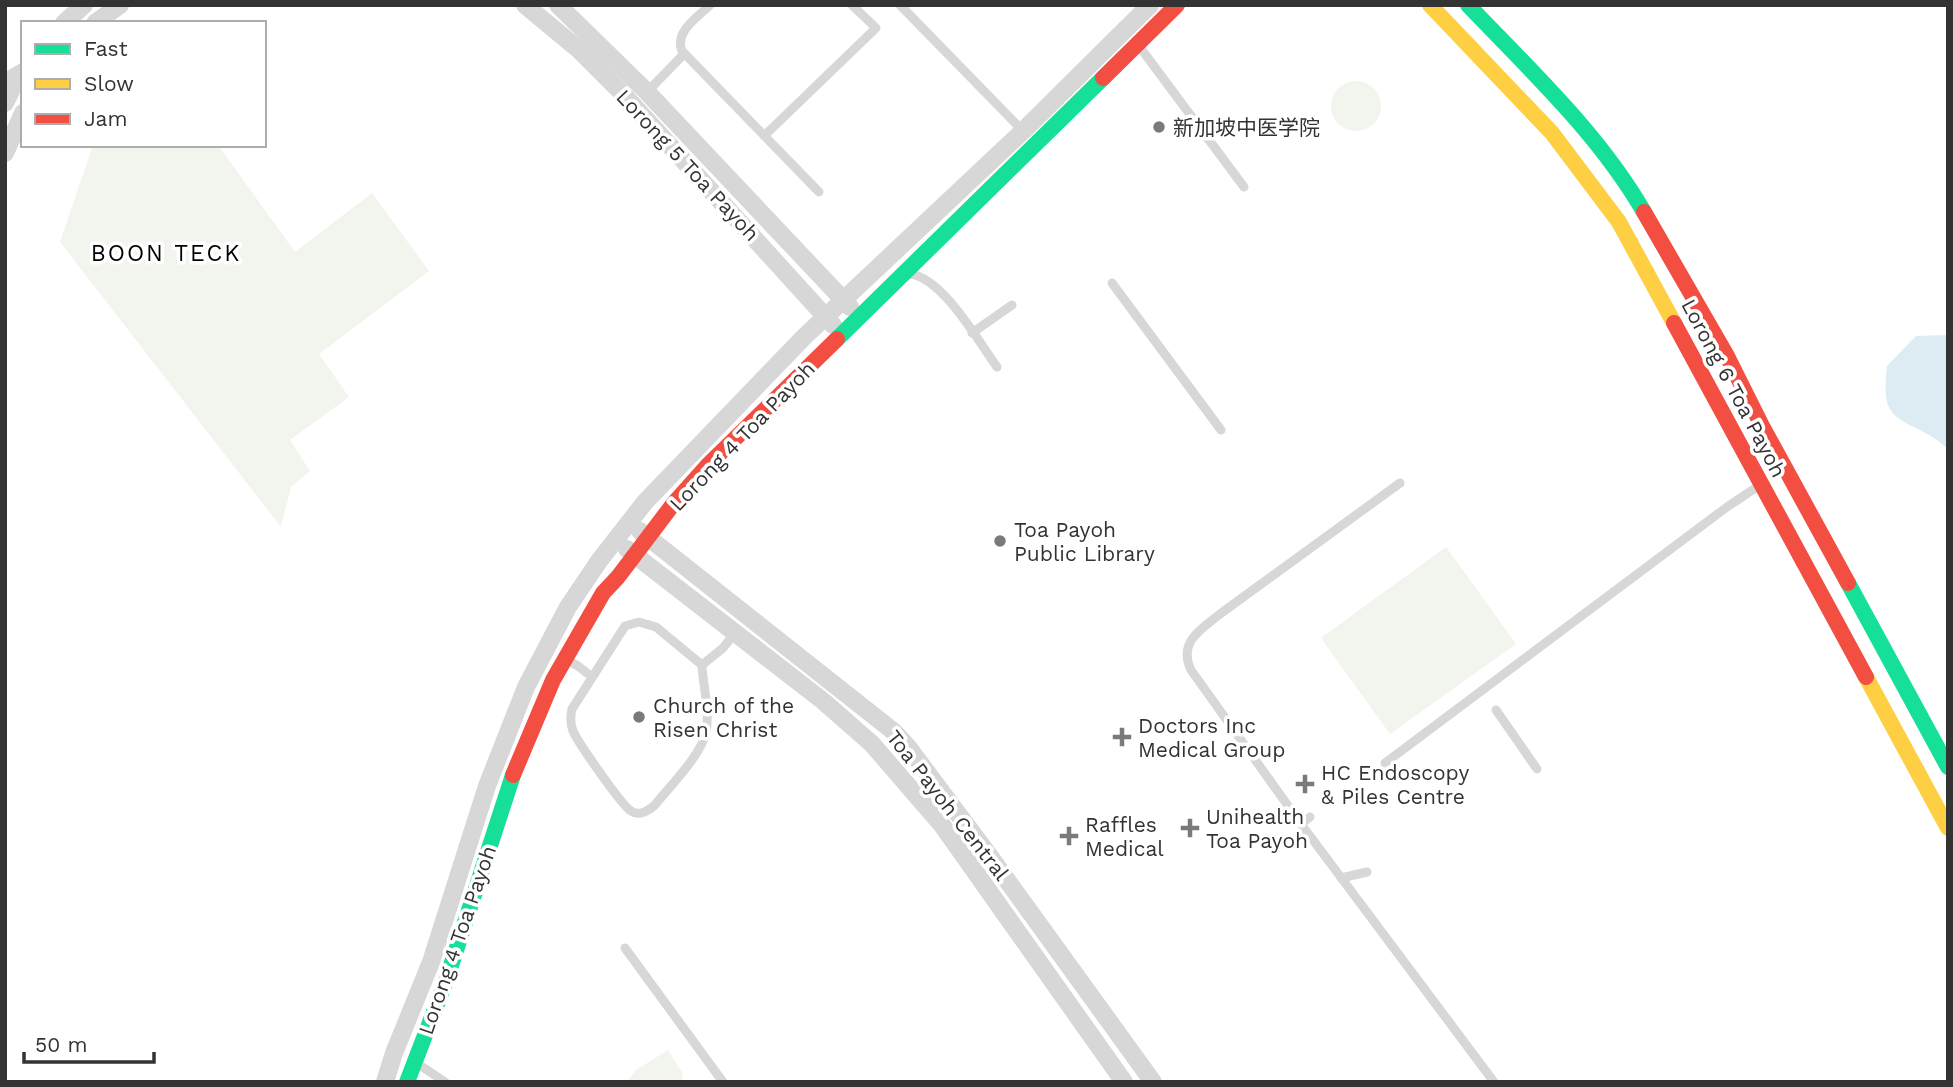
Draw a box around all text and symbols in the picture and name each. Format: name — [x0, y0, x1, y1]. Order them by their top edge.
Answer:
legend — [21, 21, 266, 147]
text: Fast — [84, 36, 128, 61]
text: Slow — [84, 71, 134, 96]
street label: Lorong 5 Toa Payoh — [611, 84, 765, 246]
text: Jam — [84, 106, 127, 131]
place label: 新加坡中医学院 — [1173, 115, 1320, 140]
marker: 新加坡中医学院 — [1151, 119, 1167, 135]
district label: BOON TECK — [91, 240, 241, 267]
street label: Lorong 6 Toa Payoh — [1676, 295, 1792, 481]
street label: Lorong 4 Toa Payoh — [664, 356, 820, 516]
place label: Toa Payoh Public Library — [1014, 517, 1155, 566]
marker: Toa Payoh Public Library — [992, 533, 1008, 549]
place label: Church of the Risen Christ — [653, 693, 794, 742]
marker: Church of the Risen Christ — [631, 709, 647, 725]
place label: Doctors Inc Medical Group — [1138, 713, 1285, 762]
street label: Toa Payoh Central — [882, 725, 1015, 886]
marker: Doctors Inc Medical Group — [1112, 727, 1132, 747]
place label: HC Endoscopy & Piles Centre — [1321, 760, 1469, 809]
marker: HC Endoscopy & Piles Centre — [1295, 774, 1315, 794]
place label: Unihealth Toa Payoh — [1206, 804, 1308, 853]
place label: Raffles Medical — [1085, 812, 1164, 861]
marker: Unihealth Toa Payoh — [1180, 818, 1200, 838]
marker: Raffles Medical — [1059, 826, 1079, 846]
street label: Lorong 4 Toa Payoh — [413, 842, 501, 1038]
scale bar — [24, 1020, 154, 1064]
text: 50 m — [35, 1032, 87, 1057]

